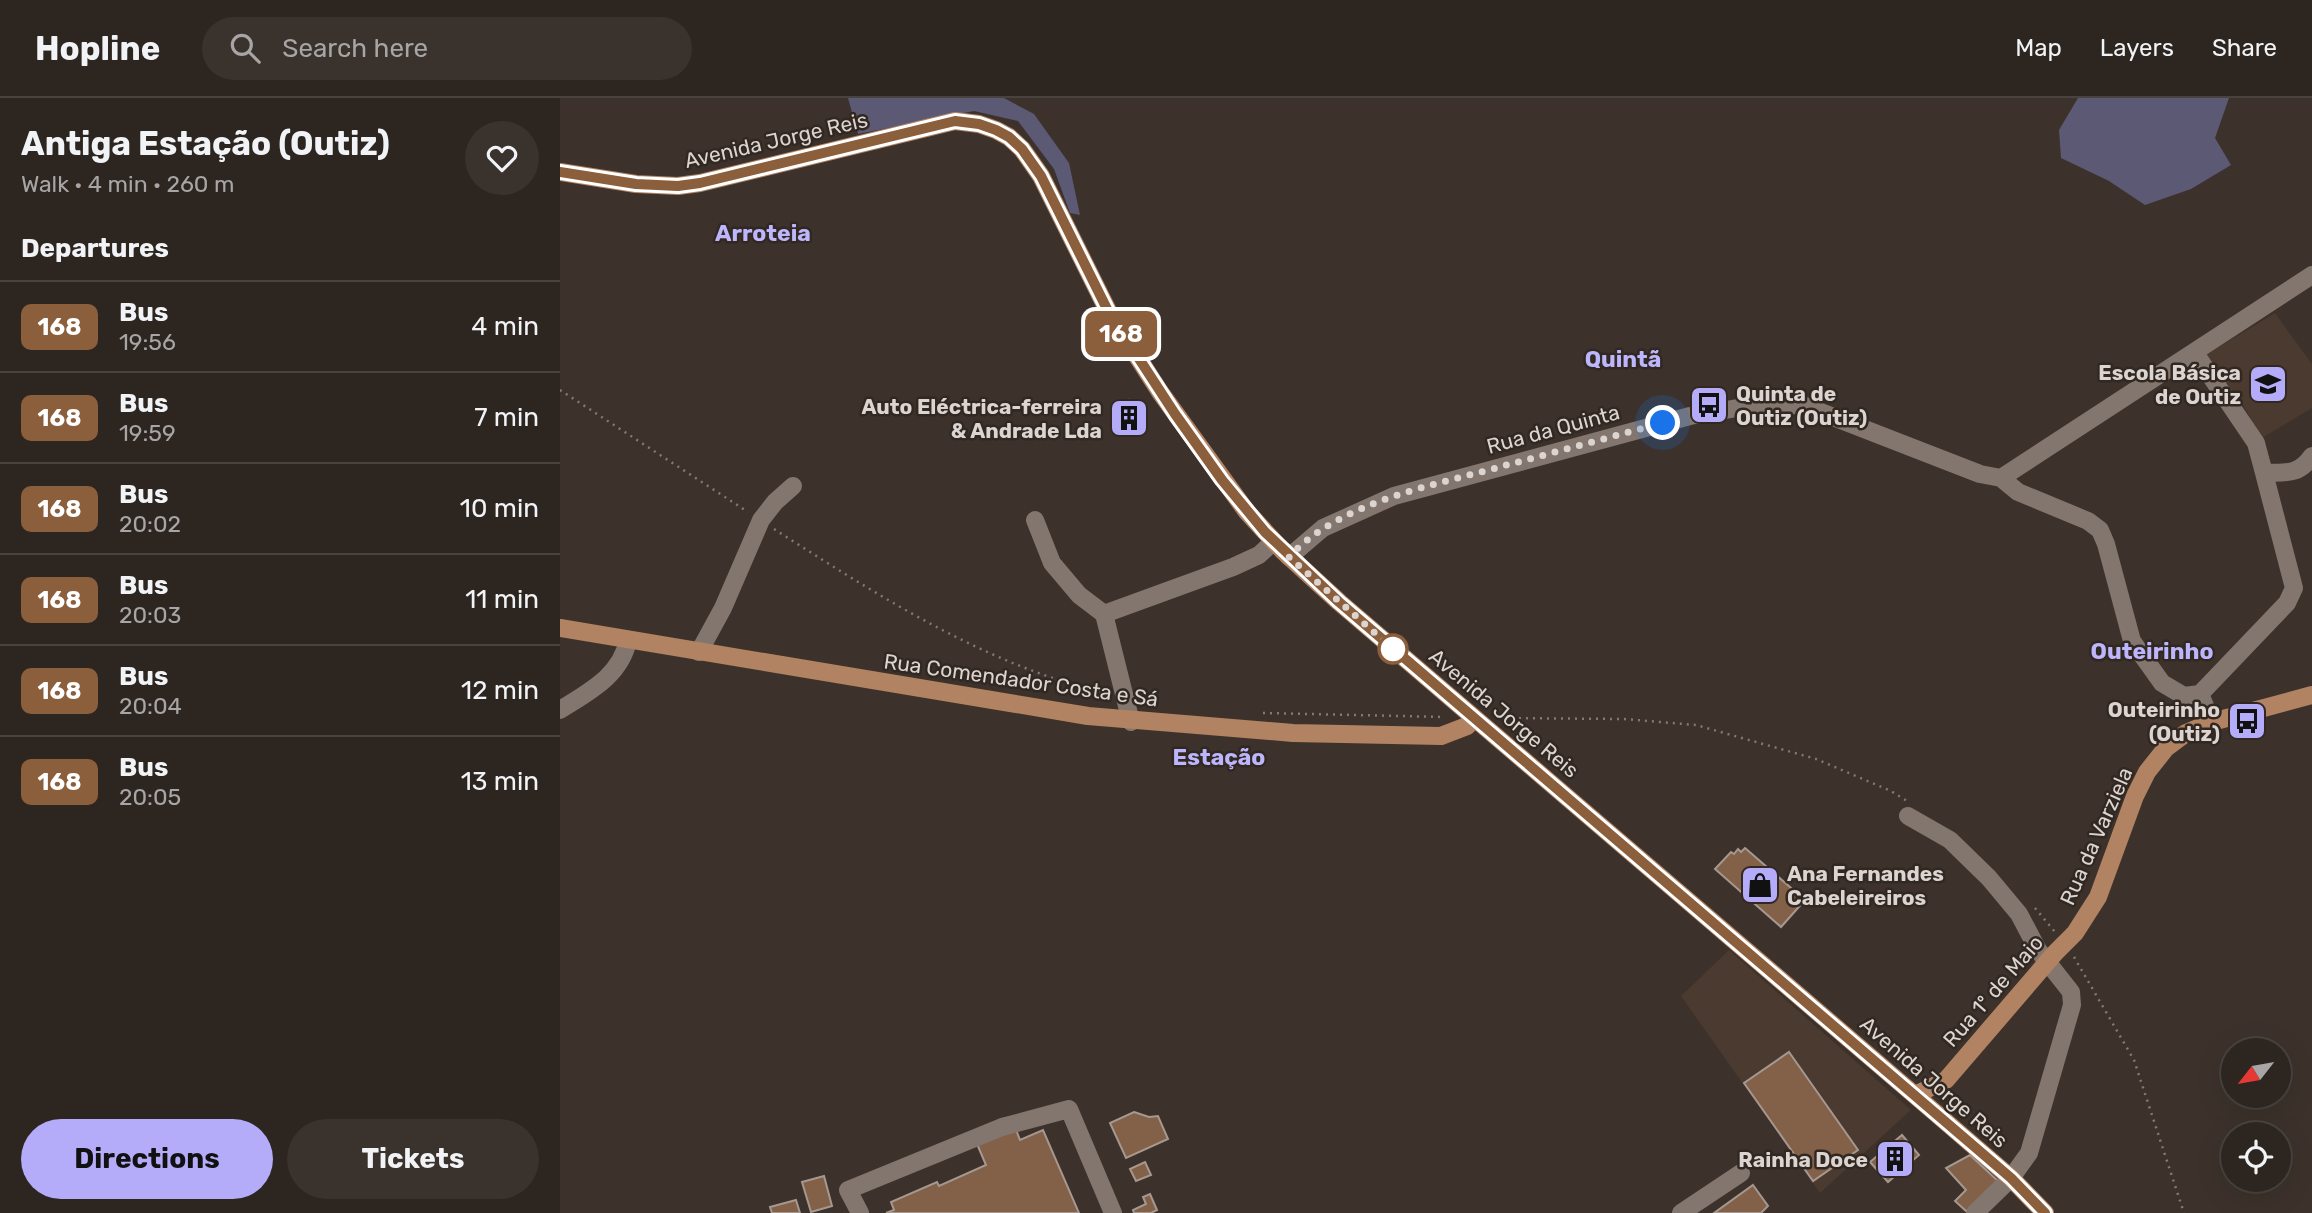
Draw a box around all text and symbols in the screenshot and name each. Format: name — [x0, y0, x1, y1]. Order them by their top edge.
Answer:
search box — [202, 17, 692, 80]
text: Hopline — [35, 29, 160, 68]
icon: search — [226, 29, 264, 67]
text: Search here — [282, 33, 428, 64]
text: Map — [2015, 34, 2062, 62]
text: Layers — [2100, 34, 2174, 62]
text: Share — [2212, 34, 2277, 62]
street label: Avenida Jorge Reis — [682, 107, 870, 173]
button: heart — [465, 121, 539, 195]
text: Antiga Estação (Outiz) — [21, 124, 390, 163]
text: Walk · 4 min · 260 m — [21, 170, 235, 198]
district label: Arroteia — [715, 219, 811, 247]
text: Departures — [21, 233, 169, 264]
text: Bus — [119, 297, 168, 328]
text: 4 min — [471, 311, 539, 342]
line badge: 168 — [1081, 311, 1161, 357]
text: 168 — [38, 313, 81, 341]
text: 168 — [1099, 320, 1143, 348]
text: 19:56 — [119, 328, 176, 356]
district label: Quintã — [1585, 345, 1661, 373]
place label: Escola Básica de Outiz — [2098, 360, 2241, 409]
school or university icon: Escola Básica de Outiz — [2247, 363, 2289, 405]
place label: Quinta de Outiz (Outiz) — [1736, 381, 1867, 430]
bus stop icon: Quinta de Outiz (Outiz) — [1688, 384, 1730, 426]
text: Bus — [119, 388, 168, 419]
place label: Auto Eléctrica-ferreira & Andrade Lda — [861, 394, 1102, 443]
building icon: Auto Eléctrica-ferreira & Andrade Lda — [1108, 397, 1150, 439]
street label: Rua da Quinta — [1484, 399, 1622, 459]
text: 7 min — [474, 402, 539, 433]
text: 168 — [38, 404, 81, 432]
your location — [1645, 405, 1680, 440]
text: 19:59 — [119, 419, 176, 447]
text: Bus — [119, 479, 168, 510]
text: 10 min — [460, 493, 539, 524]
text: 168 — [38, 495, 81, 523]
text: 20:02 — [119, 510, 181, 538]
text: Bus — [119, 570, 168, 601]
text: 11 min — [465, 584, 539, 615]
text: 168 — [38, 586, 81, 614]
text: 20:03 — [119, 601, 181, 629]
unlabelled marker — [1378, 634, 1408, 664]
district label: Outeirinho — [2091, 637, 2213, 665]
street label: Avenida Jorge Reis — [1424, 643, 1584, 783]
street label: Rua Comendador Costa e Sá — [882, 648, 1160, 712]
text: Bus — [119, 661, 168, 692]
text: 12 min — [461, 675, 539, 706]
text: 168 — [38, 677, 81, 705]
text: 20:04 — [119, 692, 182, 720]
place label: Outeirinho (Outiz) — [2108, 697, 2220, 746]
bus stop icon: Outeirinho (Outiz) — [2226, 700, 2268, 742]
district label: Estação — [1173, 743, 1265, 771]
text: Bus — [119, 752, 168, 783]
street label: Rua da Varziela — [2054, 763, 2138, 909]
text: 13 min — [461, 766, 539, 797]
text: 168 — [38, 768, 81, 796]
text: 20:05 — [119, 783, 181, 811]
place label: Ana Fernandes Cabeleireiros — [1787, 861, 1944, 910]
shop icon: Ana Fernandes Cabeleireiros — [1739, 864, 1781, 906]
street label: Rua 1º de Maio — [1938, 930, 2048, 1052]
street label: Avenida Jorge Reis — [1855, 1011, 2013, 1153]
north arrow — [2221, 1038, 2291, 1108]
map controls — [2221, 1038, 2291, 1192]
button: Directions — [21, 1119, 273, 1199]
button: Tickets — [287, 1119, 539, 1199]
button: locate — [2221, 1122, 2291, 1192]
building icon: Rainha Doce — [1874, 1138, 1916, 1180]
place label: Rainha Doce — [1738, 1147, 1868, 1172]

